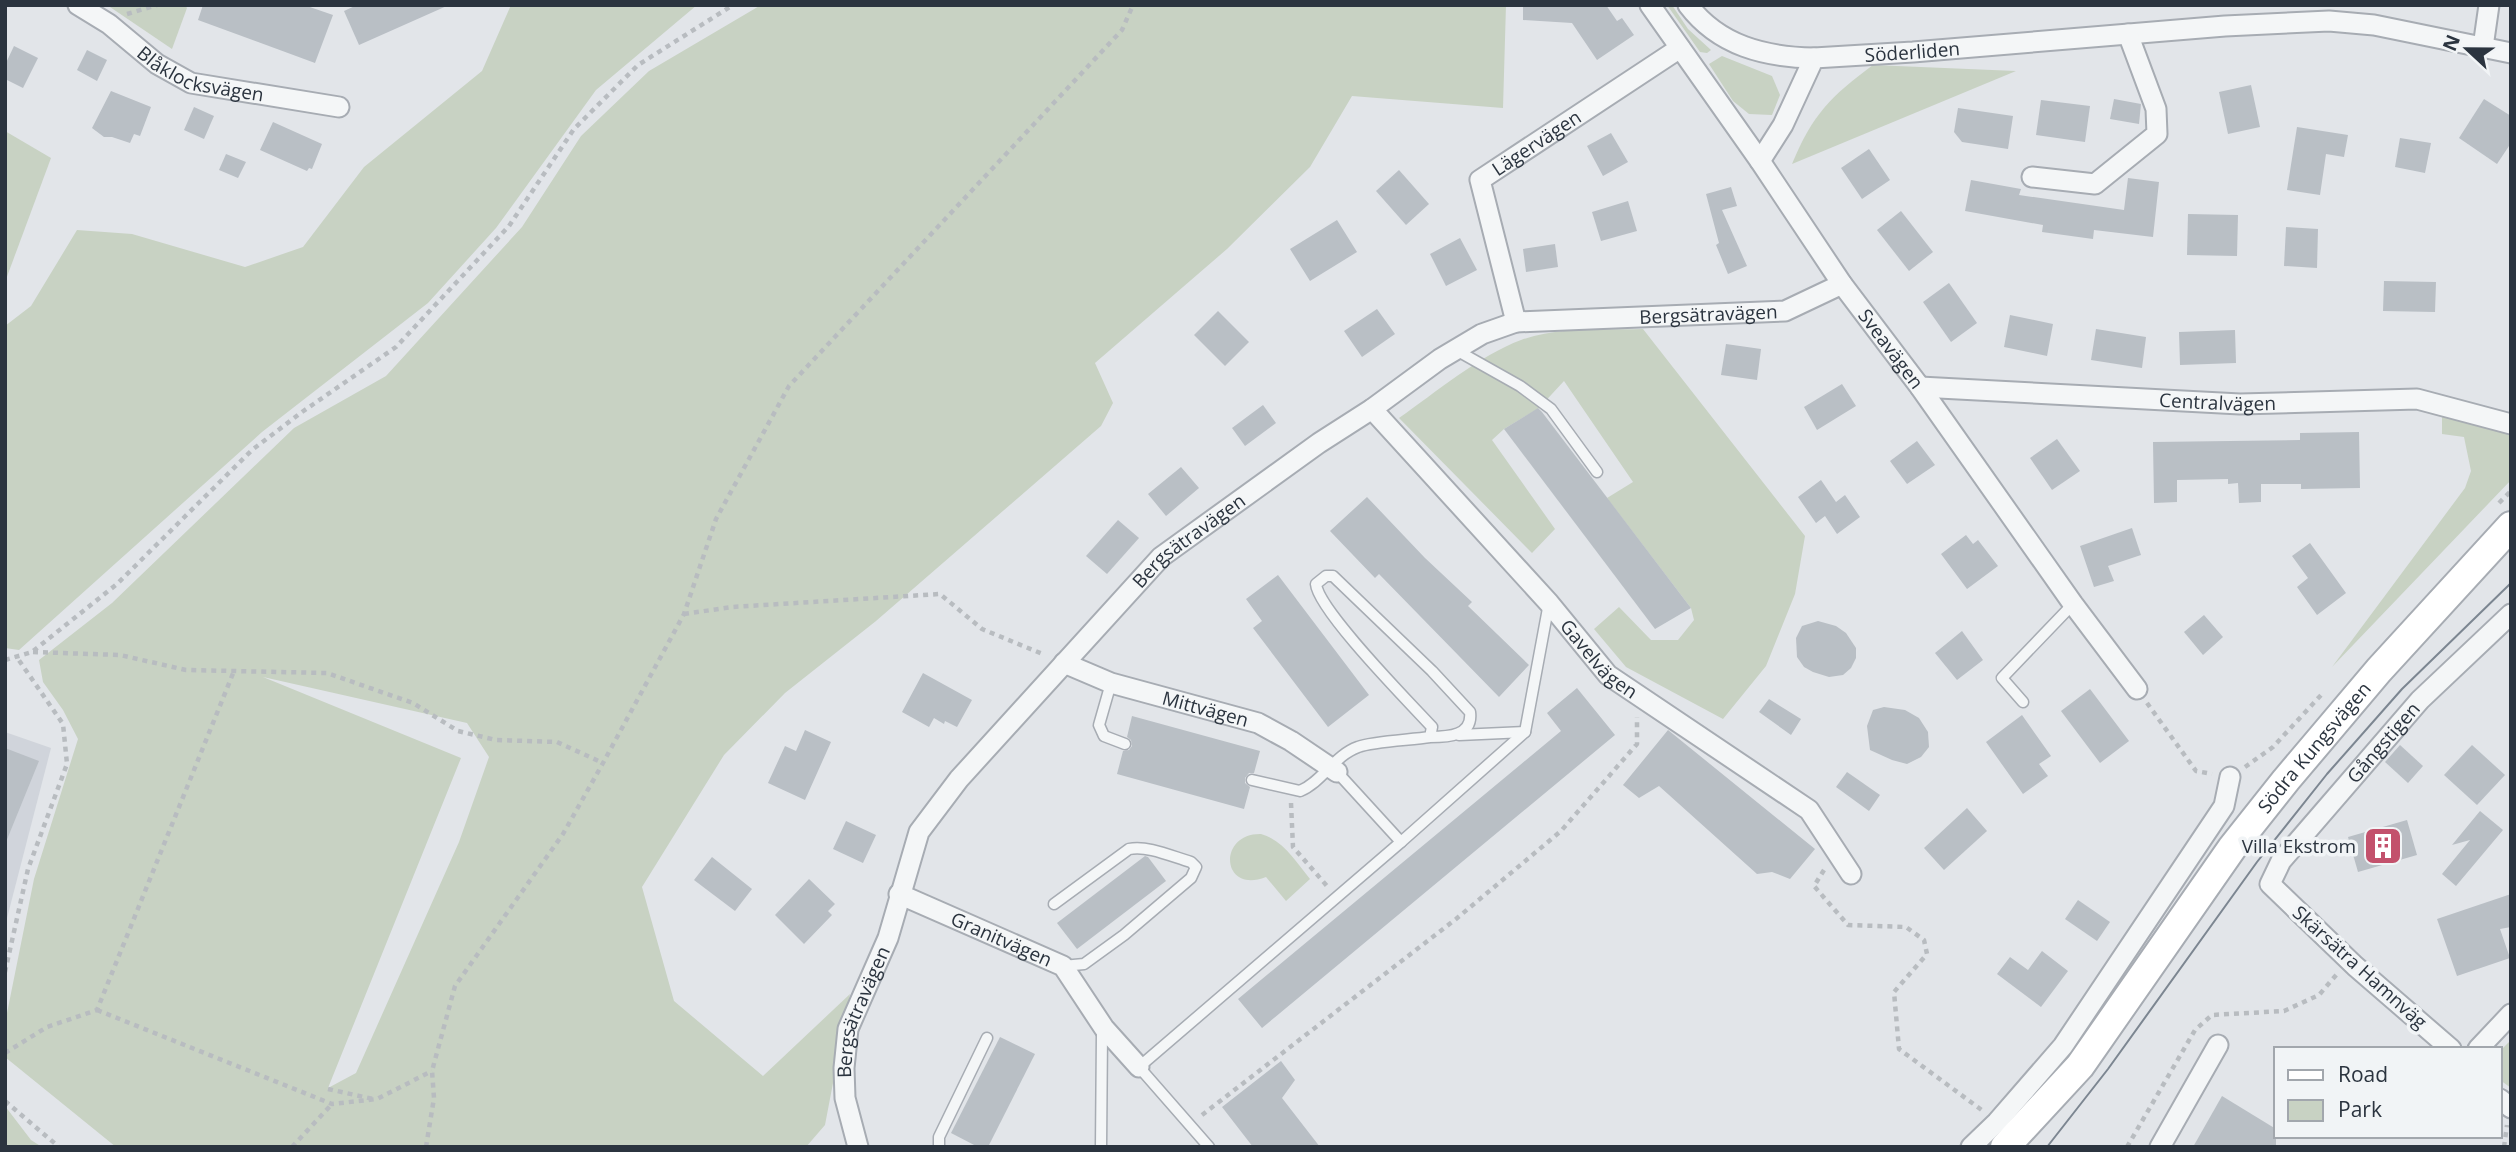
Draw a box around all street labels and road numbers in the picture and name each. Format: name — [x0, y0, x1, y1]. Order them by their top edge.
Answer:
street label: Söderliden — [1864, 35, 1961, 68]
street label: Blåklocksvägen — [132, 40, 266, 108]
street label: Lägervägen — [1487, 104, 1586, 182]
street label: Bergsätravägen — [1639, 298, 1778, 330]
street label: Sveavägen — [1852, 304, 1930, 394]
street label: Centralvägen — [2159, 387, 2276, 417]
street label: Bergsätravägen — [1126, 487, 1250, 594]
street label: Gavelvägen — [1554, 614, 1643, 704]
street label: Södra Kungsvägen — [2252, 676, 2377, 819]
street label: Mittvägen — [1160, 685, 1251, 733]
street label: Gångstigen — [2341, 696, 2426, 789]
street label: Skärsätra Hamnväg — [2287, 900, 2433, 1034]
street label: Granitvägen — [947, 905, 1056, 973]
street label: Bergsätravägen — [831, 942, 896, 1078]

